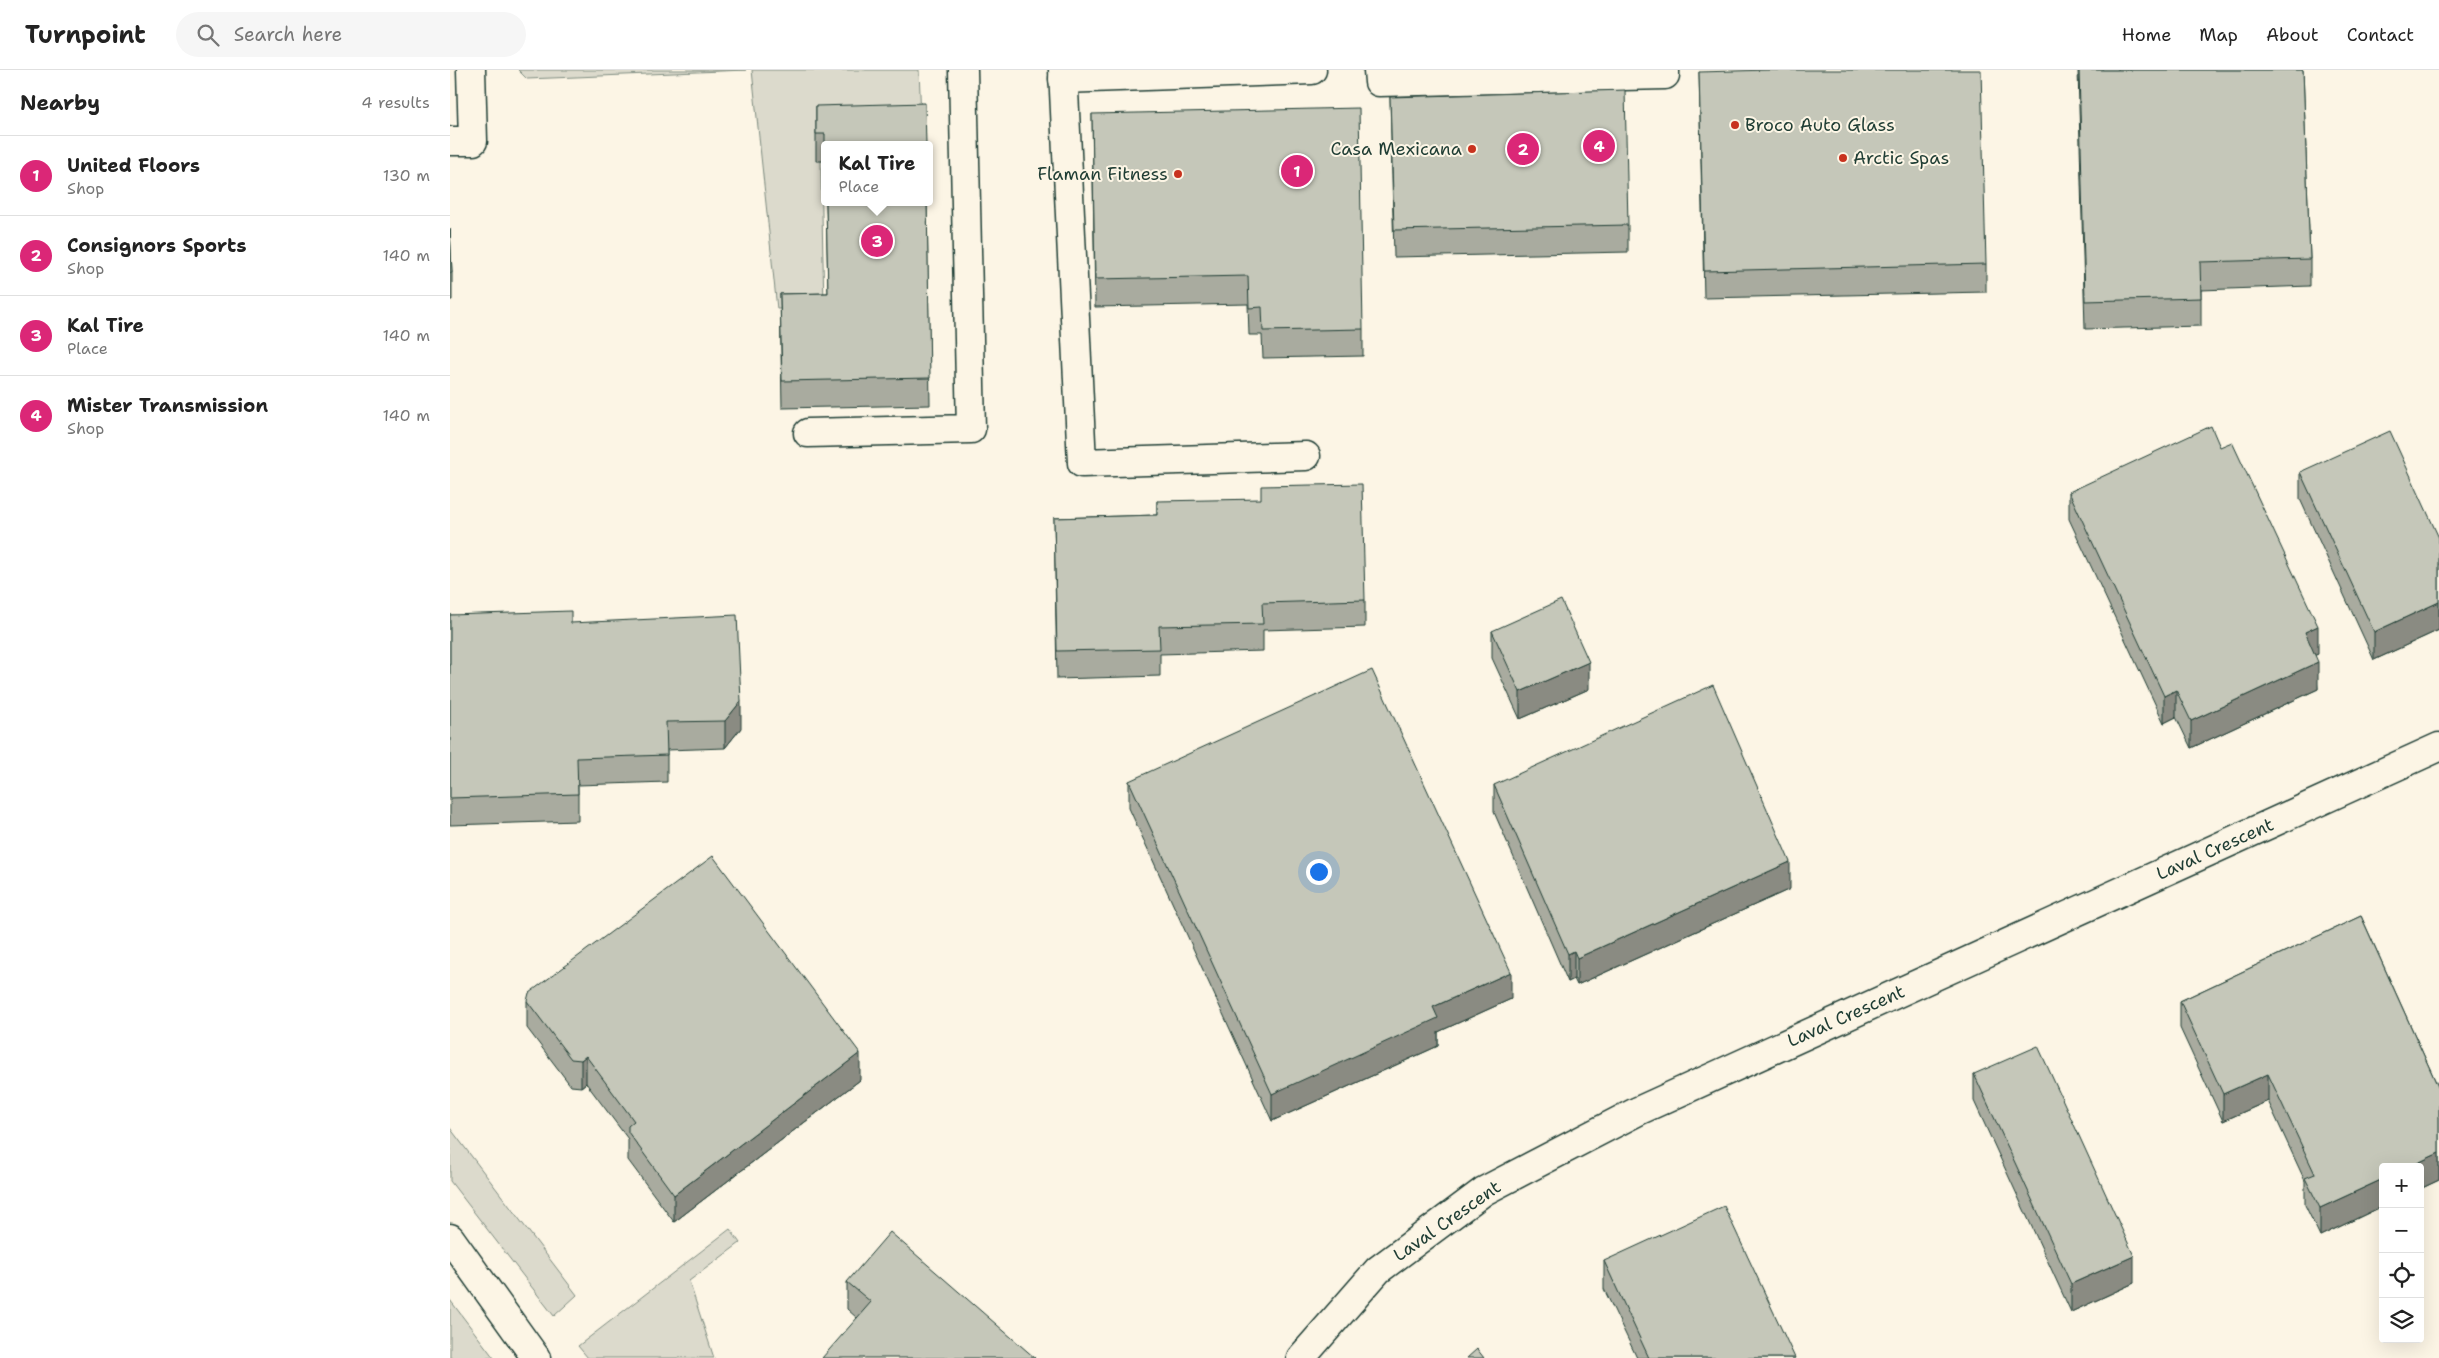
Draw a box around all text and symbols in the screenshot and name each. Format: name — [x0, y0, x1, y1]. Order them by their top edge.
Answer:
search box — [176, 12, 526, 57]
text: Turnpoint — [25, 19, 146, 51]
icon: search — [194, 21, 222, 49]
text: Search here — [234, 22, 342, 47]
text: Home — [2122, 23, 2171, 47]
text: Map — [2199, 23, 2238, 47]
text: About — [2266, 23, 2319, 47]
text: Contact — [2347, 23, 2414, 47]
text: Nearby — [20, 89, 100, 117]
text: 4 results — [361, 92, 430, 113]
place label: Broco Auto Glass — [1745, 113, 1895, 137]
marker: Broco Auto Glass — [1729, 119, 1741, 131]
pin: 4 — [1583, 127, 1615, 165]
pin: 2 — [1507, 130, 1539, 168]
place label: Casa Mexicana — [1330, 137, 1462, 161]
popup — [821, 141, 933, 206]
marker: Casa Mexicana — [1466, 143, 1478, 155]
place label: Arctic Spas — [1853, 146, 1949, 170]
text: Kal Tire — [838, 151, 916, 176]
pin: 1 — [1281, 152, 1313, 190]
marker: Arctic Spas — [1837, 152, 1849, 164]
text: United Floors — [67, 153, 200, 178]
place label: Flaman Fitness — [1037, 162, 1168, 186]
text: 1 — [32, 165, 40, 186]
text: 130 m — [383, 165, 430, 186]
marker: Flaman Fitness — [1172, 168, 1184, 180]
text: Place — [838, 176, 879, 197]
text: Shop — [67, 178, 104, 199]
pin: 3 — [861, 222, 893, 260]
text: Consignors Sports — [67, 233, 247, 258]
text: 2 — [30, 245, 42, 266]
text: 140 m — [383, 245, 430, 266]
text: Shop — [67, 258, 104, 279]
text: Kal Tire — [67, 313, 144, 338]
text: 3 — [30, 325, 42, 346]
text: 140 m — [383, 325, 430, 346]
text: Place — [67, 338, 108, 359]
text: Mister Transmission — [67, 393, 268, 418]
text: 4 — [30, 405, 42, 426]
text: 140 m — [383, 405, 430, 426]
text: Shop — [67, 418, 104, 439]
street label: Laval Crescent — [2153, 812, 2278, 886]
your location — [1306, 859, 1332, 885]
street label: Laval Crescent — [1784, 979, 1909, 1053]
map controls — [2379, 1163, 2424, 1343]
button: + — [2379, 1163, 2424, 1208]
street label: Laval Crescent — [1388, 1175, 1506, 1267]
button: − — [2379, 1208, 2424, 1253]
button: locate — [2379, 1253, 2424, 1298]
button: layers — [2379, 1298, 2424, 1343]

